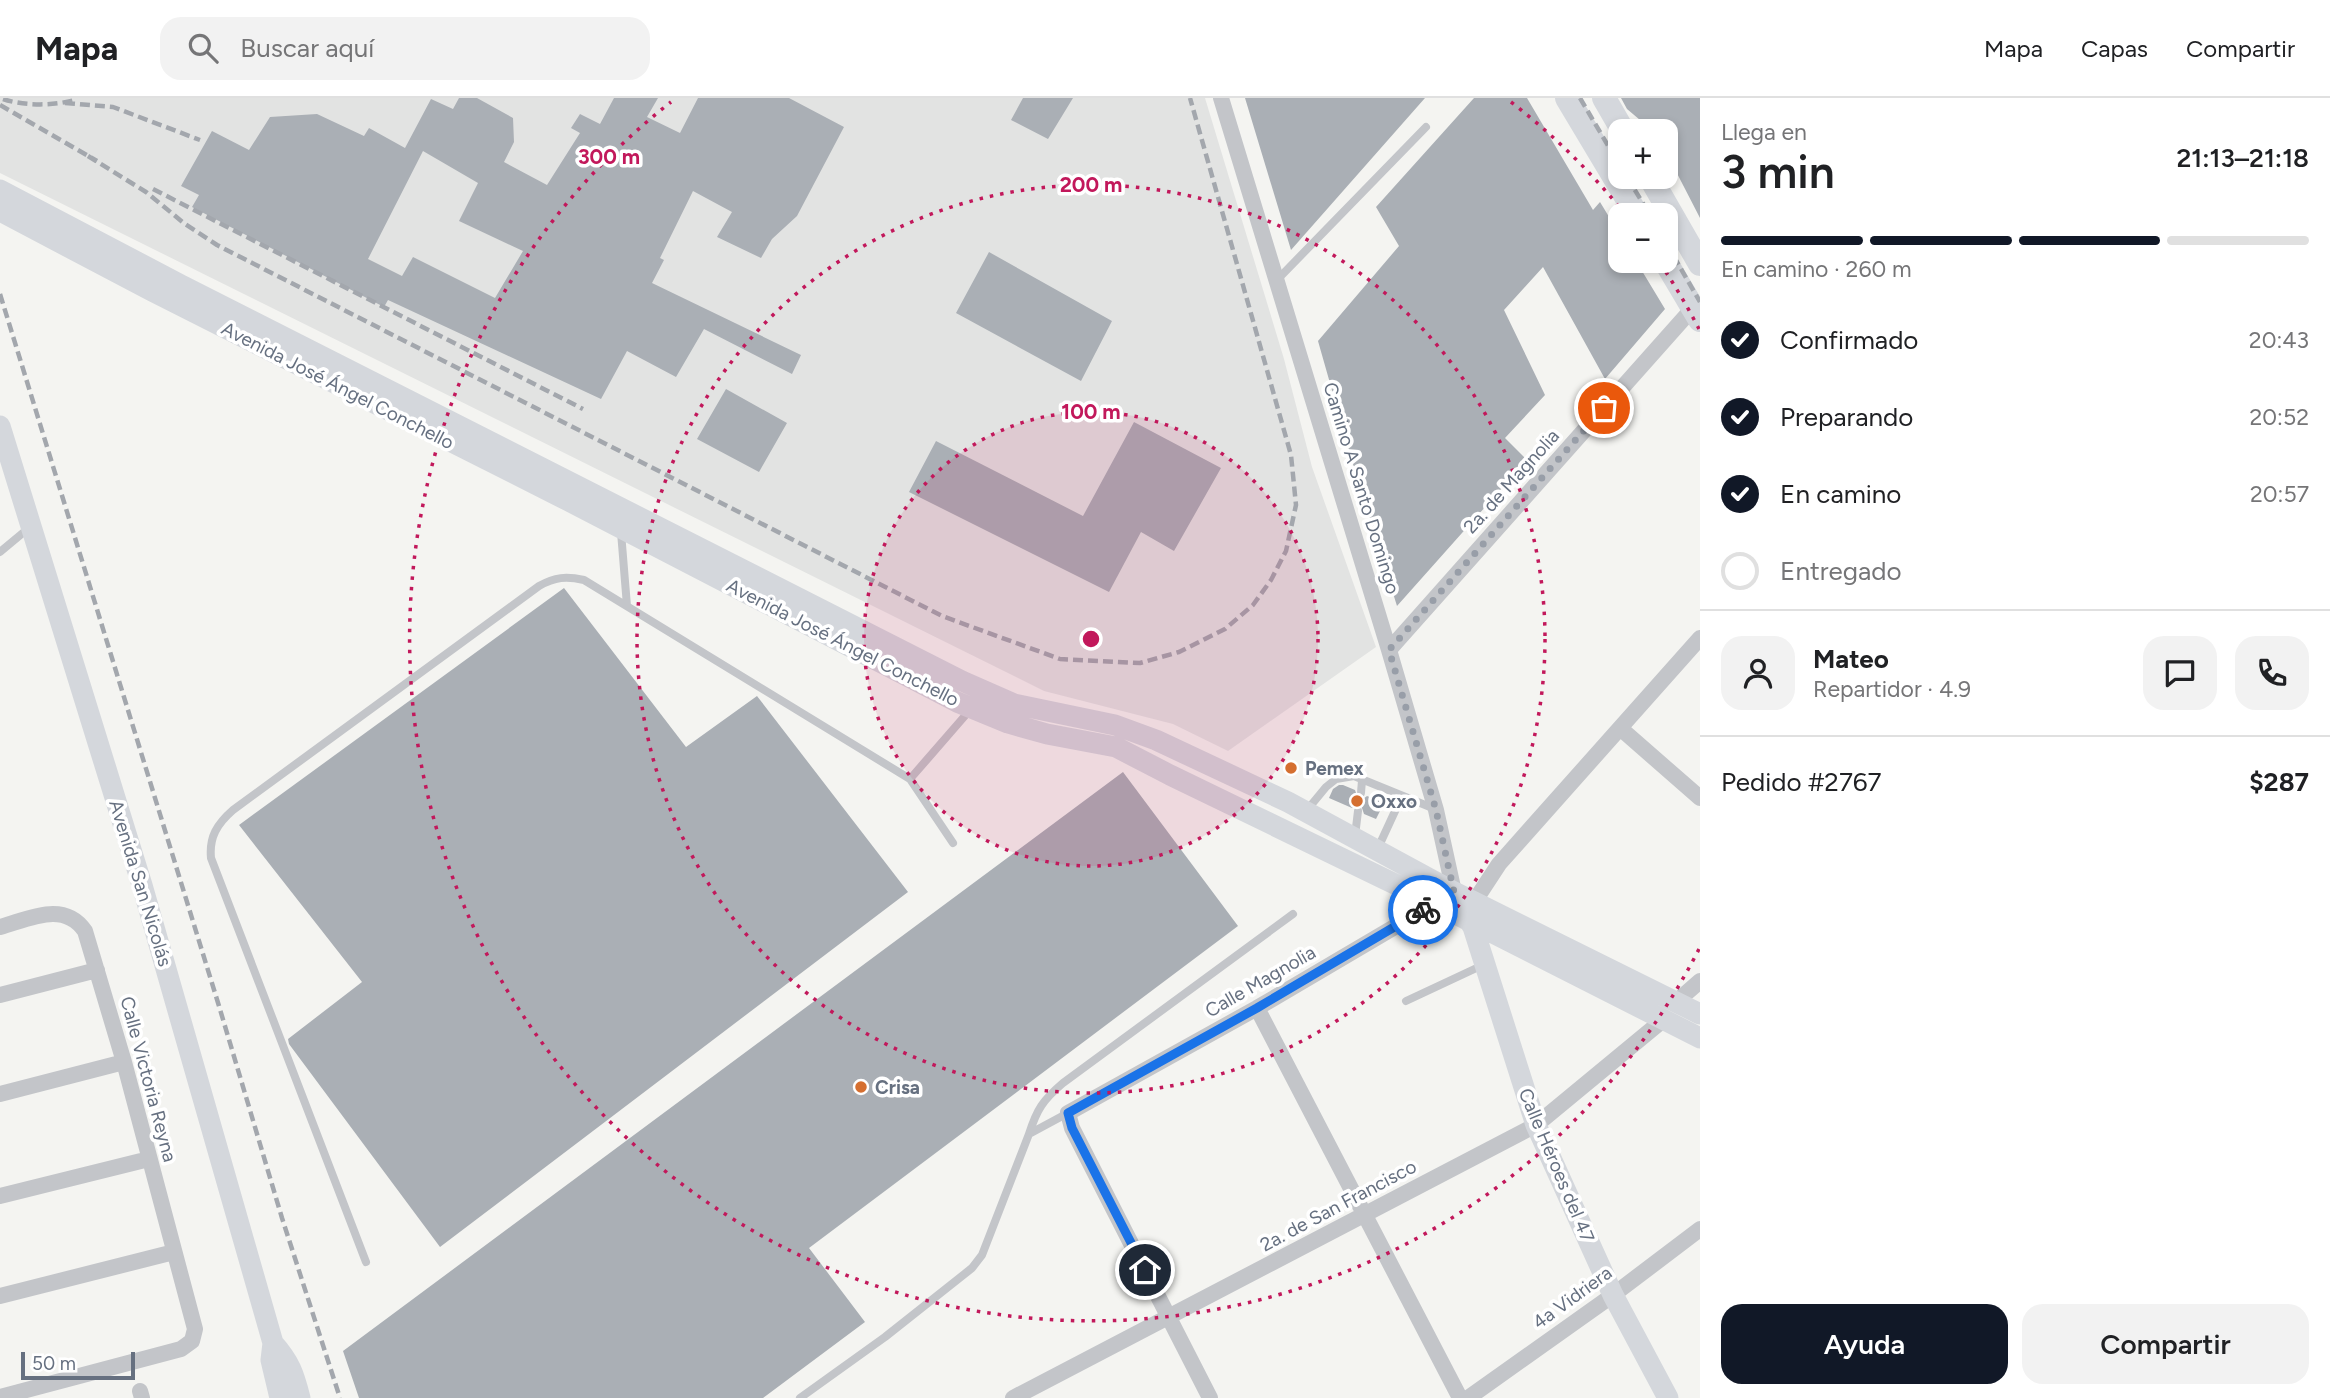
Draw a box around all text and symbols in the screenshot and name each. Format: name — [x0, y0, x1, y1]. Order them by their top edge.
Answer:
search box — [160, 17, 650, 80]
text: Mapa — [35, 29, 118, 68]
icon: search — [184, 29, 222, 67]
text: Buscar aquí — [240, 32, 374, 64]
text: Mapa — [1984, 34, 2043, 63]
text: Capas — [2081, 34, 2148, 63]
text: Compartir — [2186, 34, 2295, 63]
text: Llega en — [1721, 118, 1807, 146]
map controls — [1608, 119, 1678, 273]
button: + — [1608, 119, 1678, 189]
text: 21:13–21:18 — [2177, 142, 2309, 174]
text: 300 m — [578, 144, 640, 169]
text: 3 min — [1721, 144, 1835, 200]
text: 200 m — [1060, 172, 1122, 197]
button: − — [1608, 203, 1678, 273]
text: En camino · 260 m — [1721, 255, 1911, 283]
street label: Avenida José Ángel Conchello — [218, 317, 458, 454]
icon: check — [1721, 321, 1759, 359]
text: Confirmado — [1780, 324, 1918, 356]
text: 20:43 — [2249, 326, 2309, 354]
pin — [1574, 378, 1634, 438]
street label: Camino A Santo Domingo — [1318, 380, 1405, 597]
icon: bag — [1585, 389, 1623, 427]
icon: check — [1721, 398, 1759, 436]
text: 100 m — [1061, 399, 1121, 424]
text: Preparando — [1780, 401, 1913, 433]
text: 20:52 — [2249, 403, 2309, 431]
street label: 2a. de Magnolia — [1459, 425, 1564, 538]
icon: check — [1721, 475, 1759, 513]
text: En camino — [1780, 478, 1901, 510]
text: 20:57 — [2250, 480, 2309, 508]
text: Entregado — [1780, 555, 1902, 587]
street label: Avenida José Ángel Conchello — [723, 574, 963, 711]
centre of rings — [1079, 627, 1103, 651]
button: person — [1721, 636, 1795, 710]
button: chat — [2143, 636, 2217, 710]
button: phone — [2235, 636, 2309, 710]
text: Mateo — [1813, 643, 1889, 675]
text: Repartidor · 4.9 — [1813, 675, 1971, 703]
place label: Pemex — [1305, 757, 1364, 780]
marker: Pemex — [1283, 760, 1299, 776]
text: Pedido #2767 — [1721, 766, 1882, 798]
text: $287 — [2249, 766, 2309, 798]
place label: Oxxo — [1371, 790, 1417, 813]
marker: Oxxo — [1349, 793, 1365, 809]
street label: Avenida San Nicolás — [104, 797, 177, 969]
courier — [1388, 875, 1458, 945]
icon: bike — [1404, 891, 1442, 929]
street label: Calle Magnolia — [1201, 941, 1320, 1022]
street label: Calle Victoria Reyna — [115, 994, 182, 1164]
place label: Crisa — [875, 1076, 920, 1099]
marker: Crisa — [853, 1079, 869, 1095]
street label: Calle Héroes del 47 — [1514, 1085, 1599, 1246]
street label: 2a. de San Francisco — [1256, 1155, 1420, 1256]
pin — [1115, 1240, 1175, 1300]
icon: home — [1126, 1251, 1164, 1289]
street label: 4a Vidriera — [1528, 1261, 1616, 1334]
button: Ayuda — [1721, 1304, 2008, 1384]
button: Compartir — [2022, 1304, 2309, 1384]
scale bar — [21, 1349, 135, 1381]
text: 50 m — [32, 1352, 76, 1375]

